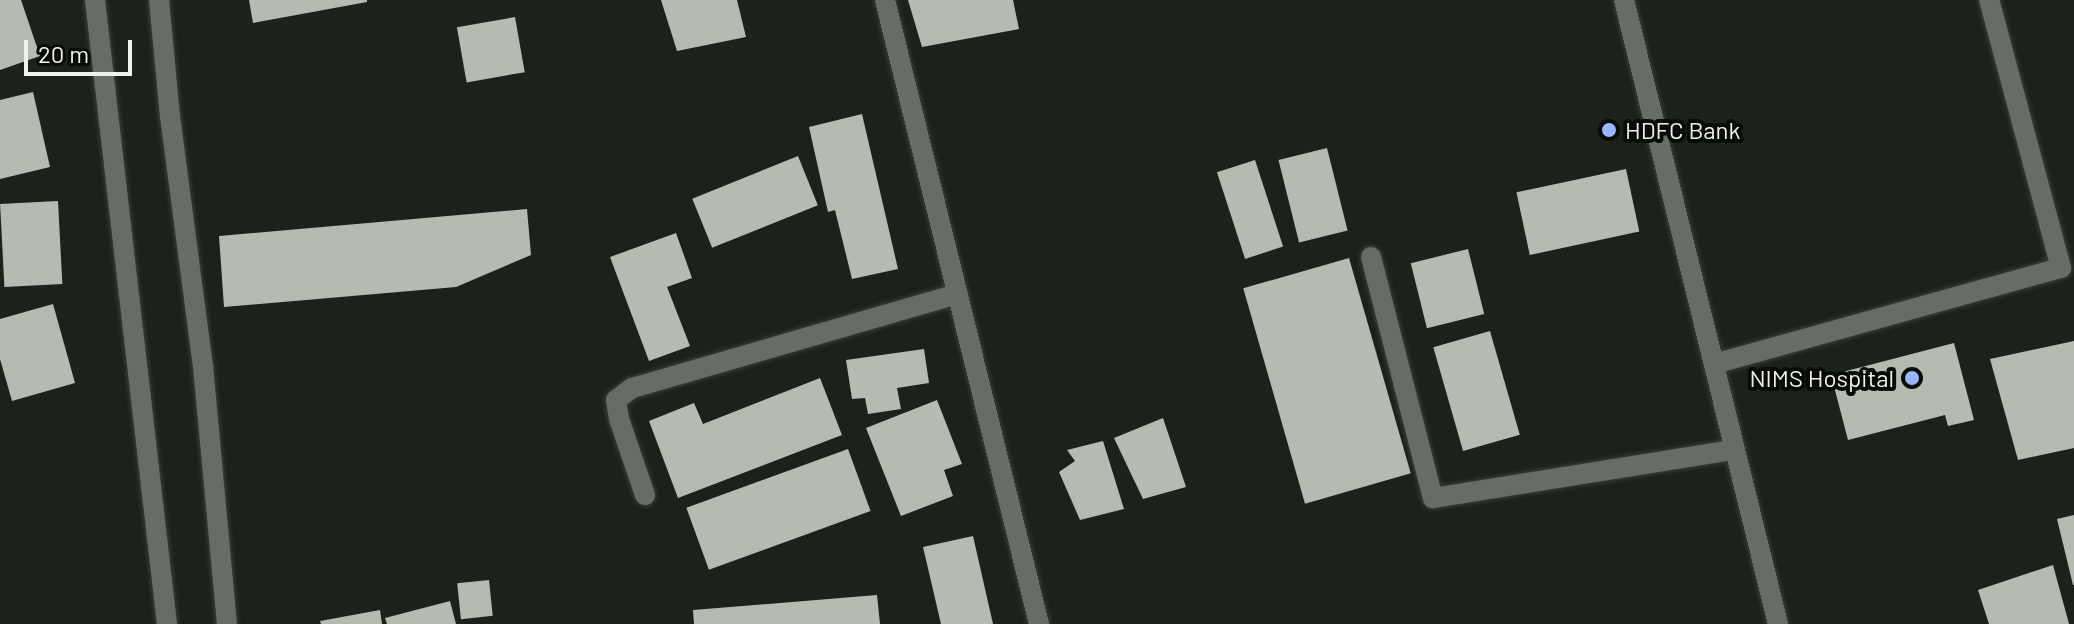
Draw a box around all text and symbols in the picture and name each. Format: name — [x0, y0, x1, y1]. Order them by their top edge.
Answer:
scale bar — [28, 24, 136, 74]
text: 20 m — [38, 39, 89, 68]
place label: HDFC Bank — [1625, 116, 1741, 144]
marker: HDFC Bank — [1600, 121, 1618, 139]
place label: NIMS Hospital — [1749, 364, 1894, 392]
marker: NIMS Hospital — [1901, 367, 1923, 389]

